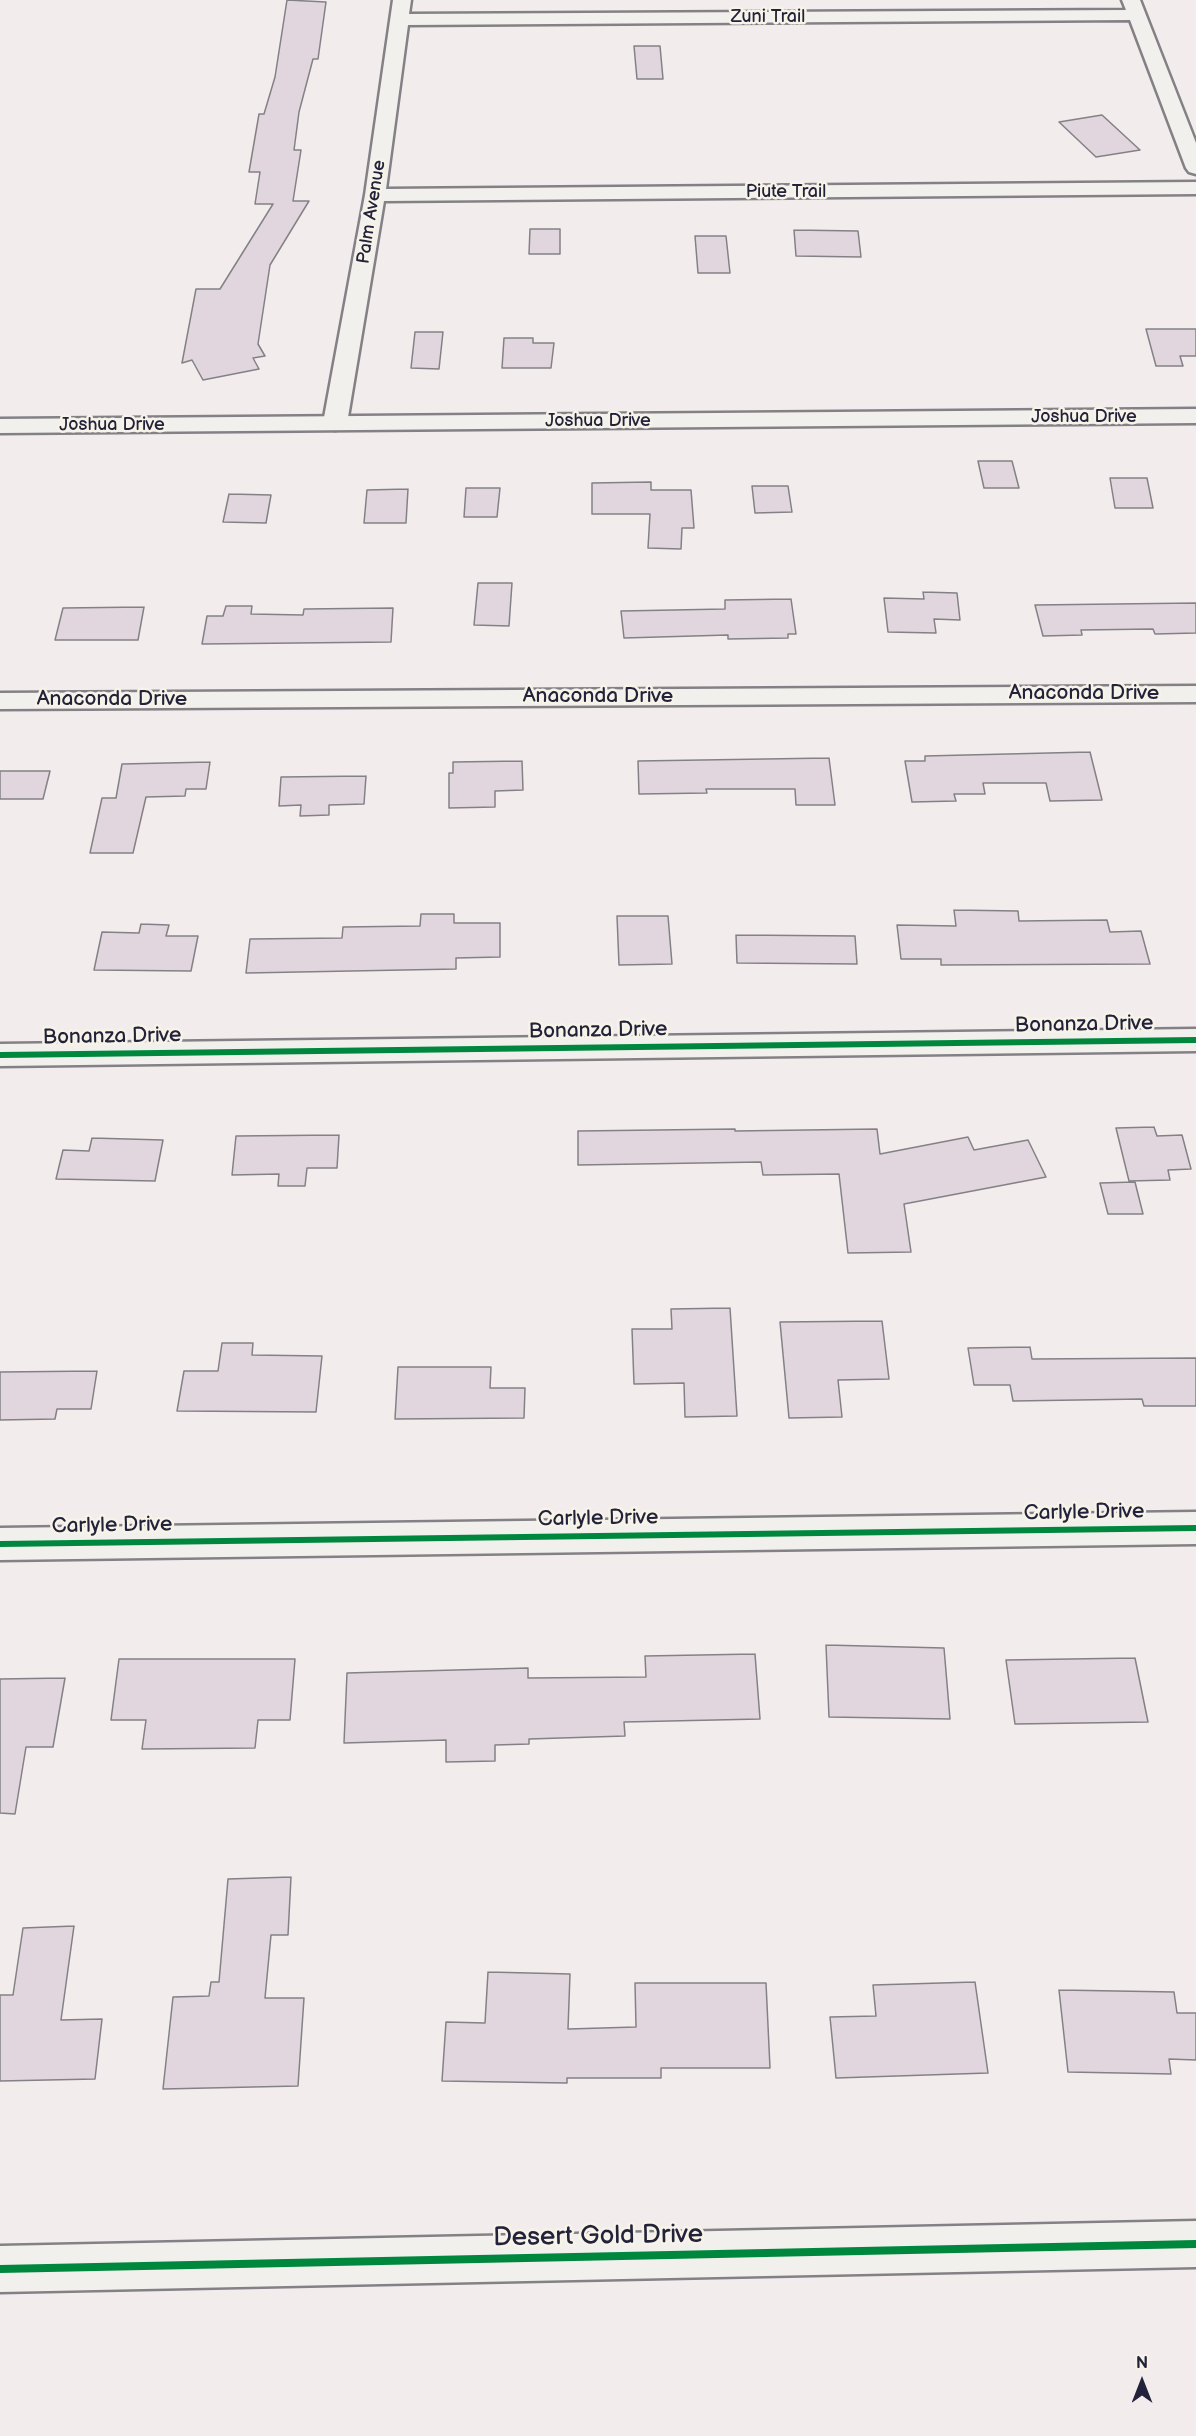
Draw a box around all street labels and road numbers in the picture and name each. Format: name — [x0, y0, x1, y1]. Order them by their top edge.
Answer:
street label: Zuni Trail — [731, 6, 805, 28]
street label: Palm Avenue — [353, 158, 391, 266]
street label: Piute Trail — [746, 181, 826, 203]
street label: Joshua Drive — [1031, 406, 1137, 428]
street label: Joshua Drive — [545, 410, 651, 432]
street label: Joshua Drive — [59, 414, 165, 436]
street label: Anaconda Drive — [1009, 681, 1159, 707]
street label: Anaconda Drive — [523, 684, 673, 710]
street label: Anaconda Drive — [37, 687, 187, 713]
street label: Bonanza Drive — [1014, 1011, 1154, 1039]
street label: Bonanza Drive — [528, 1017, 668, 1045]
street label: Bonanza Drive — [42, 1023, 182, 1051]
street label: Carlyle Drive — [1023, 1499, 1145, 1527]
street label: Carlyle Drive — [537, 1505, 659, 1533]
street label: Carlyle Drive — [51, 1512, 173, 1540]
street label: Desert Gold Drive — [493, 2220, 703, 2254]

